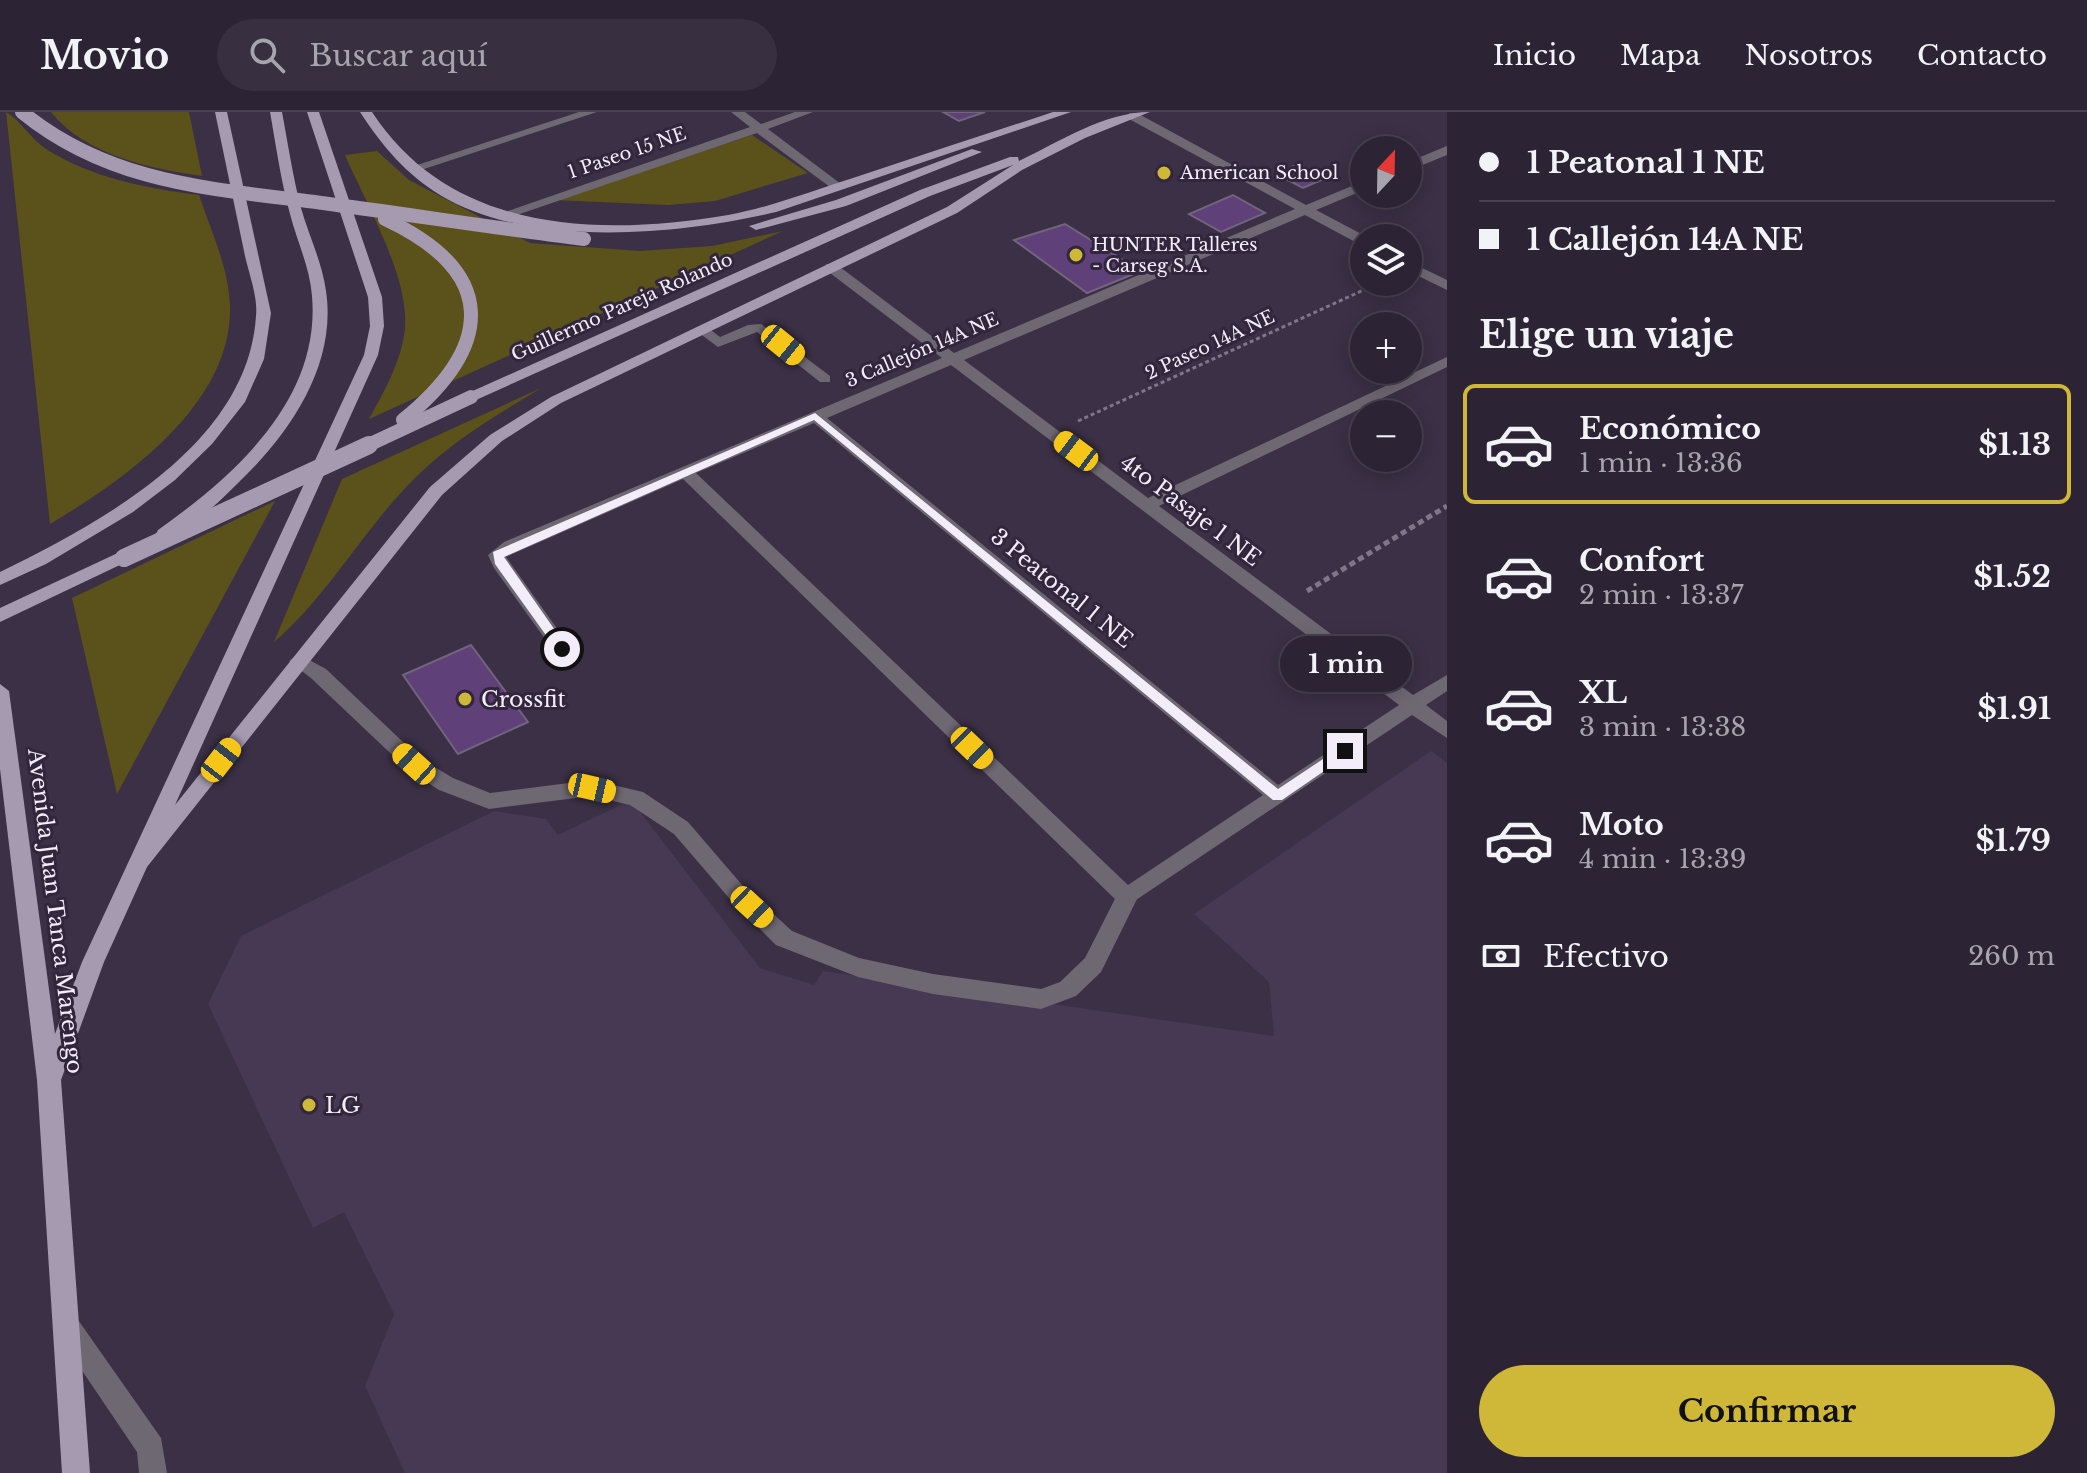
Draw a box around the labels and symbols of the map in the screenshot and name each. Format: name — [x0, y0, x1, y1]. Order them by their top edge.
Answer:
street label: 1 Paseo 15 NE — [565, 123, 689, 183]
north arrow — [1350, 136, 1422, 208]
place label: American School — [1179, 162, 1339, 184]
marker: American School — [1155, 164, 1173, 182]
place label: HUNTER Talleres - Carseg S.A. — [1092, 234, 1258, 277]
marker: HUNTER Talleres - Carseg S.A. — [1067, 246, 1085, 264]
street label: Guillermo Pareja Rolando — [508, 248, 736, 366]
street label: 2 Paseo 14A NE — [1142, 305, 1278, 385]
street label: 3 Callejón 14A NE — [842, 308, 1002, 392]
car — [757, 321, 809, 369]
car — [1050, 427, 1102, 475]
street label: 4to Pasaje 1 NE — [1115, 449, 1266, 572]
street label: 3 Peatonal 1 NE — [985, 523, 1138, 654]
route start — [544, 631, 580, 667]
callout: 1 min — [1279, 635, 1411, 691]
place label: Crossfit — [481, 686, 567, 713]
marker: Crossfit — [456, 690, 474, 708]
car — [946, 723, 998, 773]
route end — [1327, 733, 1363, 769]
car — [197, 734, 245, 786]
car — [388, 739, 440, 789]
street label: Avenida Juan Tanca Marengo — [22, 746, 89, 1075]
car — [566, 771, 618, 805]
car — [726, 882, 778, 932]
place label: LG — [325, 1092, 360, 1119]
marker: LG — [300, 1096, 318, 1114]

